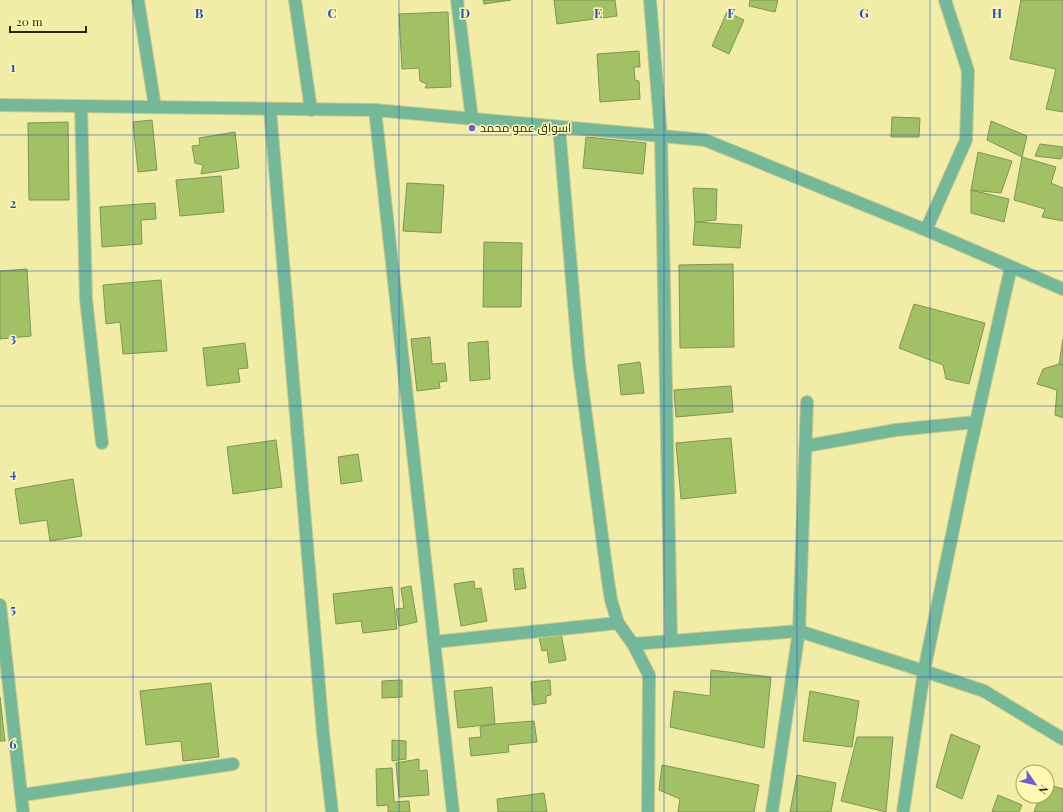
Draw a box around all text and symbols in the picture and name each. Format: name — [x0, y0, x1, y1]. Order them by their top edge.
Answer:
text: B — [195, 4, 204, 21]
text: C — [327, 4, 337, 21]
text: D — [460, 4, 470, 21]
text: E — [594, 4, 602, 21]
text: F — [727, 4, 735, 21]
text: G — [859, 4, 869, 21]
text: H — [992, 4, 1002, 21]
scale bar — [10, 8, 86, 34]
text: 20 m — [16, 13, 43, 29]
text: 1 — [11, 58, 16, 75]
place label: اسواق عمو محمد — [480, 119, 571, 135]
marker: اسواق عمو محمد — [467, 123, 477, 133]
text: 2 — [10, 194, 17, 211]
text: 3 — [10, 329, 16, 346]
text: 4 — [10, 464, 17, 481]
text: 5 — [10, 600, 16, 617]
text: 6 — [9, 735, 17, 752]
north arrow — [1015, 764, 1055, 804]
text: N — [1035, 782, 1052, 797]

